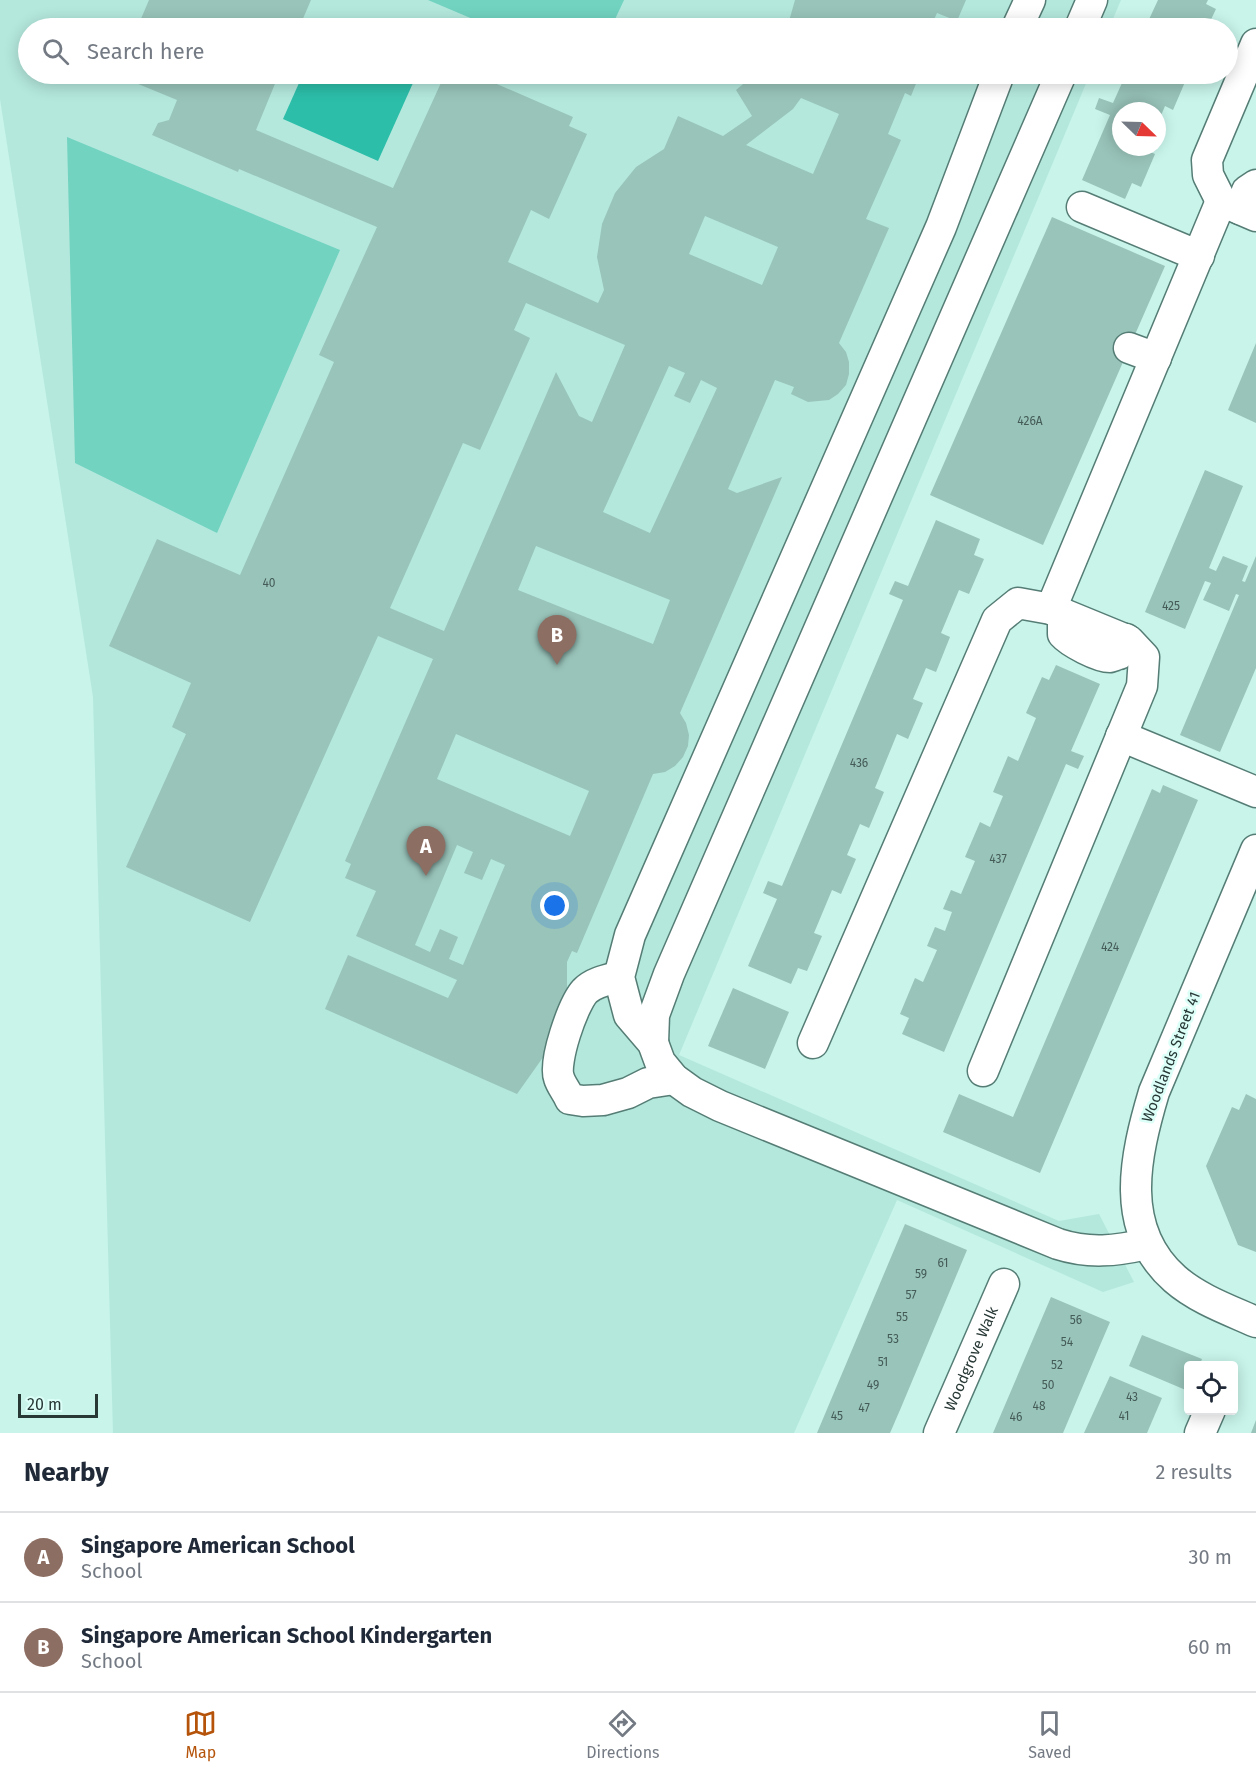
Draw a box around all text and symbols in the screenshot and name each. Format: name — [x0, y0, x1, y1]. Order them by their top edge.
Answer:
search box — [18, 18, 1238, 84]
icon: search — [39, 35, 72, 68]
text: Search here — [87, 38, 205, 65]
north arrow — [1112, 102, 1166, 156]
house number: 426A — [1017, 414, 1043, 428]
house number: 40 — [262, 576, 276, 590]
house number: 425 — [1162, 599, 1180, 613]
pin: B — [538, 616, 576, 665]
house number: 436 — [850, 756, 868, 770]
pin: A — [406, 826, 446, 876]
house number: 437 — [989, 852, 1007, 866]
your location — [540, 891, 569, 920]
house number: 424 — [1101, 940, 1120, 954]
street label: Woodlands Street 41 — [1138, 989, 1204, 1125]
house number: 61 — [937, 1256, 949, 1270]
house number: 59 — [915, 1267, 927, 1281]
house number: 57 — [905, 1288, 917, 1302]
street label: Woodgrove Walk — [941, 1303, 1002, 1414]
house number: 55 — [896, 1310, 908, 1324]
house number: 56 — [1070, 1313, 1082, 1327]
house number: 53 — [887, 1332, 899, 1346]
house number: 54 — [1061, 1335, 1074, 1349]
house number: 51 — [878, 1355, 888, 1369]
house number: 52 — [1051, 1358, 1063, 1372]
map controls — [1184, 1361, 1238, 1415]
button: locate — [1184, 1361, 1238, 1415]
house number: 49 — [867, 1378, 879, 1392]
house number: 50 — [1042, 1378, 1055, 1392]
house number: 43 — [1126, 1390, 1138, 1404]
scale bar — [18, 1391, 98, 1418]
text: 20 m — [27, 1395, 62, 1414]
house number: 48 — [1033, 1399, 1046, 1413]
house number: 47 — [858, 1401, 870, 1415]
house number: 45 — [831, 1409, 843, 1423]
house number: 41 — [1119, 1409, 1129, 1423]
house number: 46 — [1010, 1410, 1022, 1424]
text: Nearby — [24, 1457, 109, 1488]
text: 2 results — [1155, 1460, 1232, 1484]
text: Singapore American School — [81, 1532, 355, 1559]
text: A — [38, 1545, 49, 1569]
text: 30 m — [1188, 1545, 1232, 1569]
text: School — [81, 1559, 142, 1583]
text: Singapore American School Kindergarten — [81, 1622, 492, 1649]
text: B — [37, 1635, 50, 1659]
text: 60 m — [1188, 1635, 1232, 1659]
text: School — [81, 1649, 142, 1673]
tab: Map — [184, 1707, 217, 1762]
tab: Directions — [586, 1707, 660, 1762]
tab: Saved — [1028, 1707, 1072, 1762]

